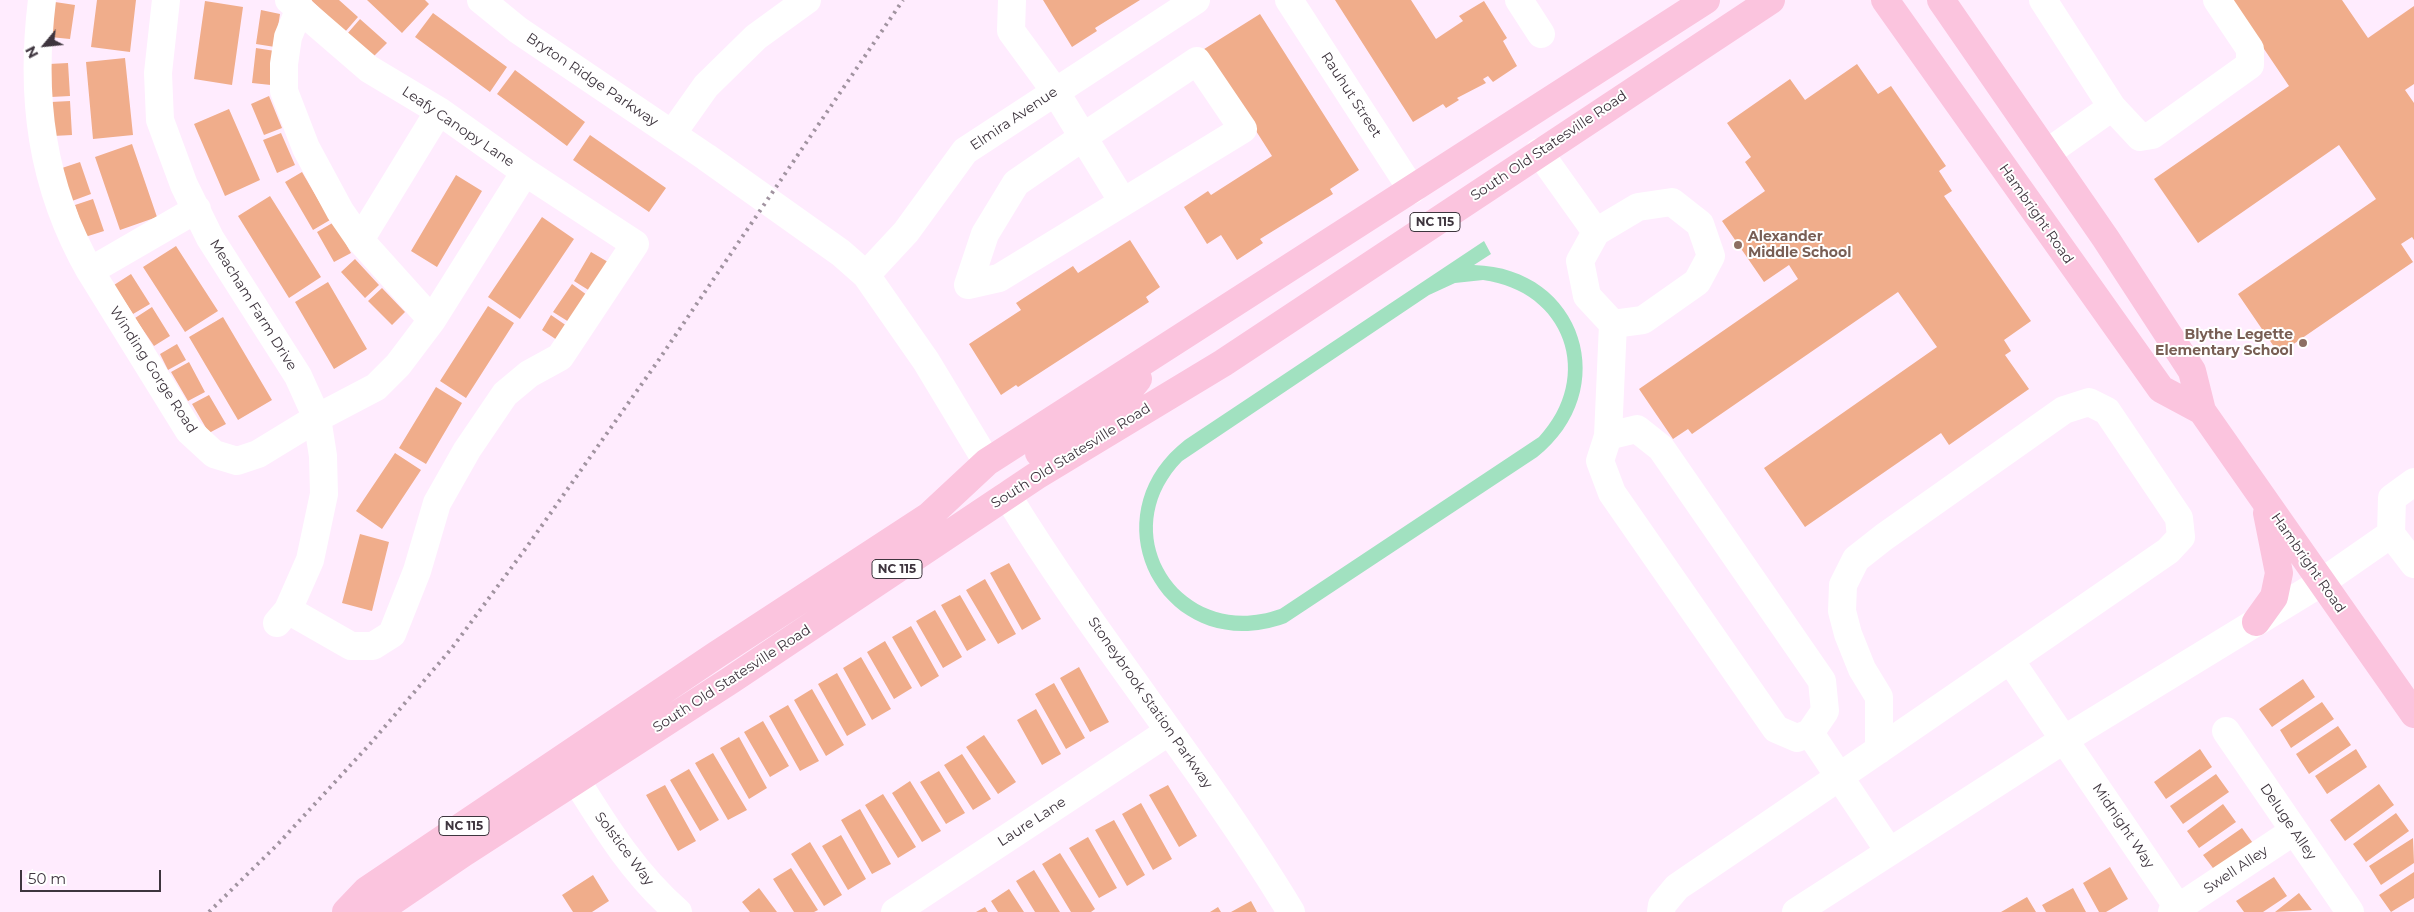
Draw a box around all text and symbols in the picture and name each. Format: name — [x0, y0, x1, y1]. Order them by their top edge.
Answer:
north arrow — [20, 20, 70, 70]
street label: Bryton Ridge Parkway — [523, 30, 661, 130]
text: N — [21, 43, 42, 61]
street label: Rauhut Street — [1317, 49, 1385, 141]
street label: Leafy Canopy Lane — [399, 83, 517, 171]
street label: Elmira Avenue — [967, 84, 1061, 154]
street label: South Old Statesville Road — [1468, 87, 1630, 205]
street label: Hambright Road — [1995, 161, 2077, 267]
road number: NC 115 — [1410, 212, 1460, 232]
place label: Alexander Middle School — [1748, 229, 1851, 262]
street label: Meacham Farm Drive — [206, 236, 300, 374]
marker: Alexander Middle School — [1732, 239, 1744, 251]
street label: Winding Gorge Road — [106, 303, 200, 437]
place label: Blythe Legette Elementary School — [2155, 327, 2293, 360]
marker: Blythe Legette Elementary School — [2297, 337, 2309, 349]
street label: South Old Statesville Road — [988, 400, 1154, 512]
street label: Hambright Road — [2267, 510, 2349, 616]
road number: NC 115 — [872, 560, 922, 578]
street label: Stoneybrook Station Parkway — [1084, 614, 1216, 792]
street label: South Old Statesville Road — [650, 622, 814, 736]
street label: Midnight Way — [2088, 780, 2158, 872]
street label: Deluge Alley — [2256, 781, 2320, 863]
street label: Laure Lane — [995, 794, 1069, 850]
street label: Solstice Way — [591, 809, 657, 889]
road number: NC 115 — [439, 816, 489, 836]
street label: Swell Alley — [2201, 842, 2271, 898]
scale bar — [22, 860, 164, 892]
text: 50 m — [28, 869, 66, 888]

